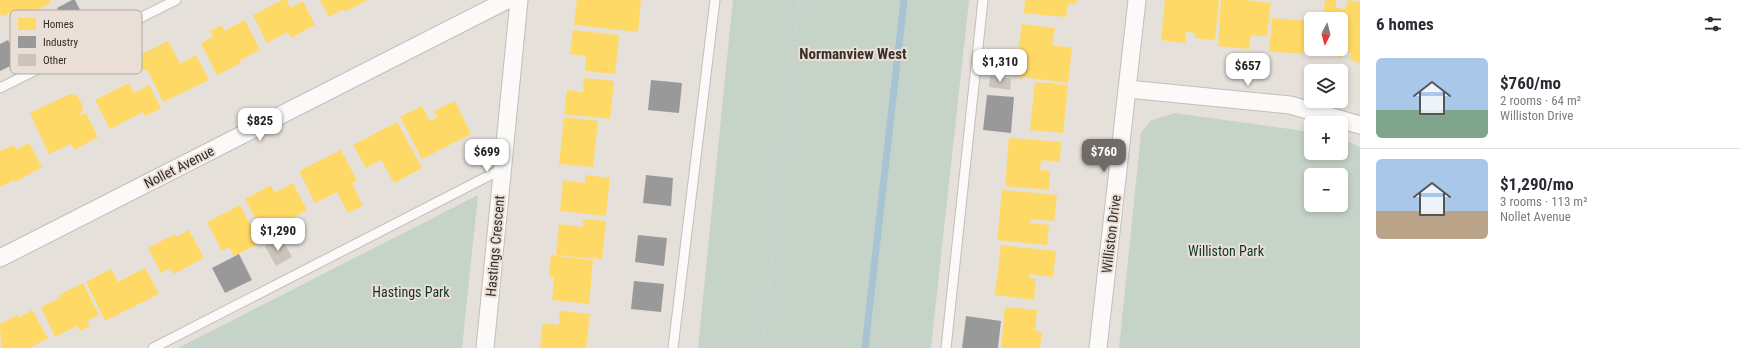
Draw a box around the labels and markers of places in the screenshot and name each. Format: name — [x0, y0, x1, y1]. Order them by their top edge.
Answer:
pin: $1,310 — [967, 49, 1033, 83]
pin: $657 — [1224, 53, 1272, 87]
pin: $825 — [236, 108, 284, 142]
pin: $699 — [463, 139, 511, 173]
pin: $760 — [1080, 139, 1128, 173]
pin: $1,290 — [245, 218, 311, 252]

